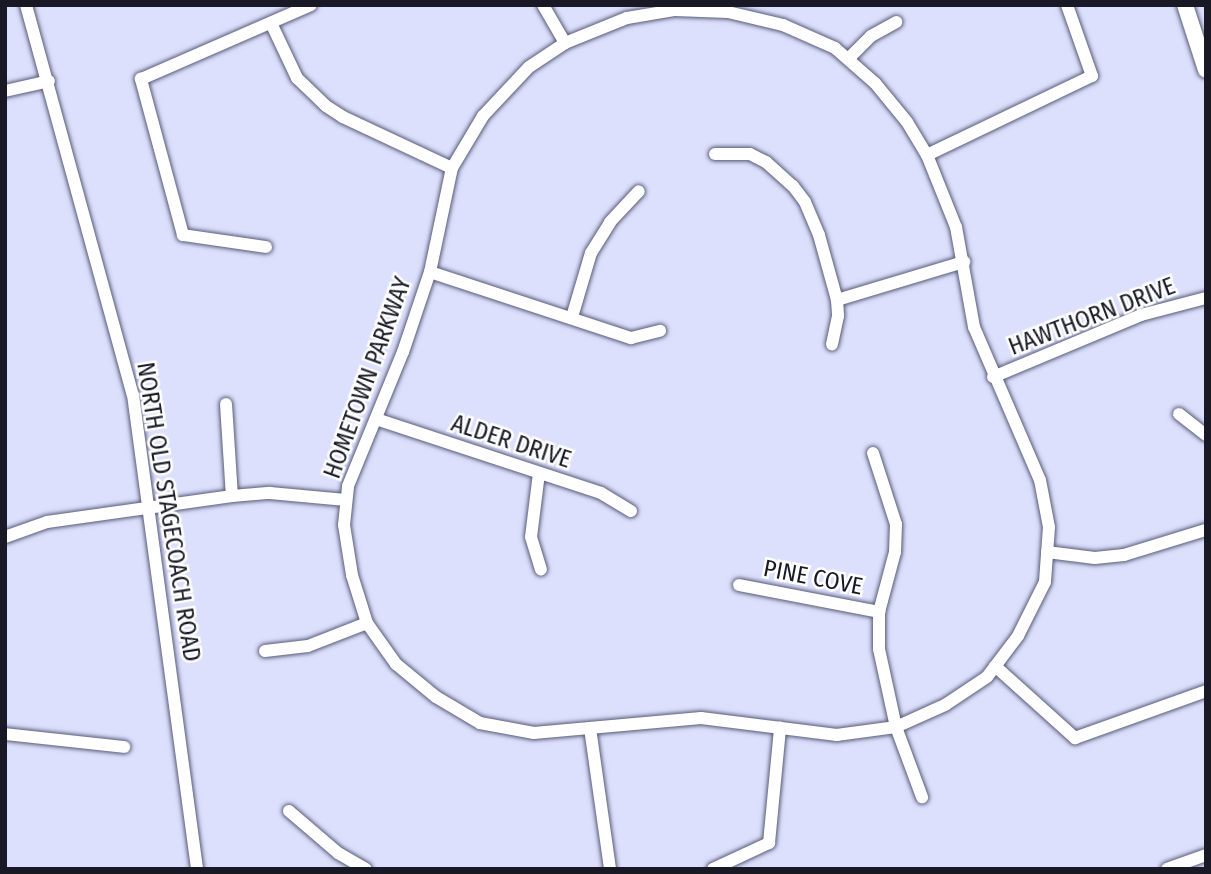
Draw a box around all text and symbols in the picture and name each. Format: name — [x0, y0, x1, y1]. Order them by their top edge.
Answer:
street label: HAWTHORN DRIVE — [1005, 272, 1179, 362]
street label: HOMETOWN PARKWAY — [318, 273, 418, 483]
street label: NORTH OLD STAGECOACH ROAD — [130, 360, 206, 664]
street label: ALDER DRIVE — [448, 409, 574, 475]
street label: PINE COVE — [761, 554, 865, 602]

